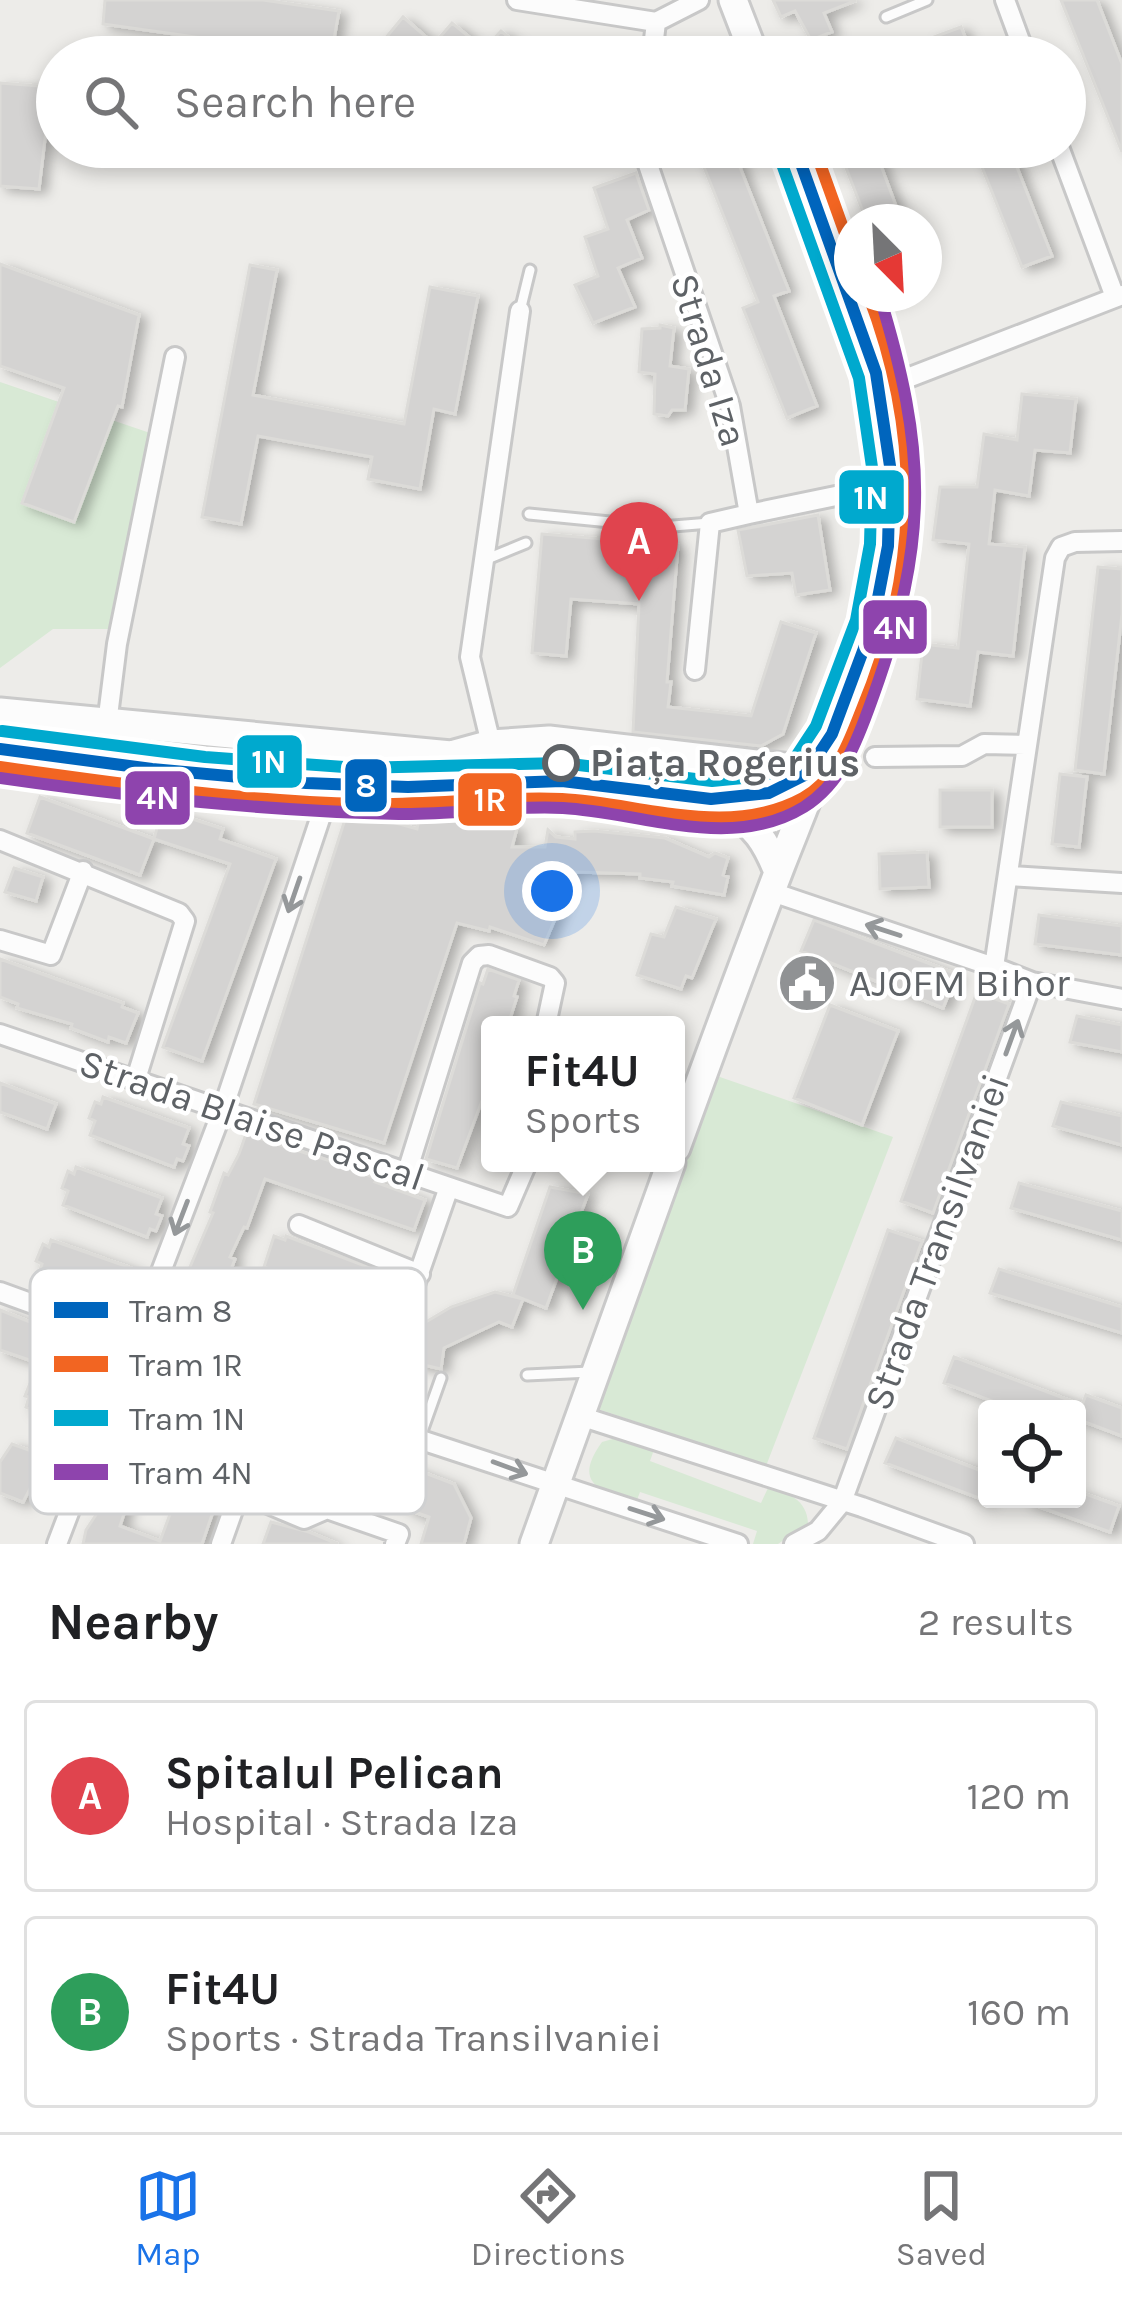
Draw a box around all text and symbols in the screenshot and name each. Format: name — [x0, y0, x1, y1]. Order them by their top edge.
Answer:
search box — [36, 36, 1086, 168]
icon: search — [78, 69, 144, 135]
text: Search here — [174, 76, 416, 128]
north arrow — [834, 204, 942, 312]
street label: Strada Iza — [661, 268, 757, 452]
line badge: 1N — [837, 468, 906, 526]
text: 1N — [853, 479, 889, 517]
pin: A — [600, 502, 678, 601]
line badge: 4N — [861, 598, 929, 656]
text: 4N — [873, 609, 917, 647]
line badge: 1N — [235, 733, 304, 790]
place label: Piața Rogerius — [590, 740, 860, 786]
text: 1N — [251, 743, 287, 781]
marker: Piața Rogerius — [544, 746, 578, 780]
line badge: 8 — [343, 757, 389, 814]
text: 8 — [355, 767, 377, 805]
line badge: 4N — [123, 769, 192, 827]
line badge: 1R — [456, 771, 524, 828]
text: 4N — [136, 779, 180, 817]
text: 1R — [474, 781, 507, 819]
your location — [522, 861, 582, 921]
one-way arrow — [282, 875, 304, 913]
one-way arrow — [865, 918, 903, 940]
public building icon: AJOFM Bihor — [776, 952, 838, 1014]
place label: AJOFM Bihor — [849, 960, 1071, 1006]
popup — [481, 1016, 685, 1172]
one-way arrow — [1003, 1019, 1024, 1056]
street label: Strada Blaise Pascal — [73, 1039, 431, 1201]
text: Fit4U — [525, 1045, 639, 1097]
street label: Strada Transilvaniei — [855, 1068, 1019, 1416]
text: Sports — [525, 1097, 641, 1143]
one-way arrow — [168, 1199, 190, 1236]
pin: B — [544, 1211, 622, 1310]
legend — [30, 1268, 426, 1514]
text: Tram 8 — [129, 1292, 232, 1330]
text: Tram 1R — [129, 1346, 243, 1384]
text: Tram 1N — [129, 1400, 245, 1438]
map controls — [978, 1400, 1086, 1508]
button: locate — [978, 1400, 1086, 1508]
text: Tram 4N — [129, 1454, 253, 1492]
one-way arrow — [491, 1459, 528, 1480]
one-way arrow — [627, 1505, 665, 1527]
text: Nearby — [48, 1592, 218, 1652]
text: 2 results — [918, 1599, 1074, 1645]
text: Spitalul Pelican — [165, 1747, 504, 1799]
text: A — [78, 1773, 102, 1819]
text: 120 m — [967, 1773, 1071, 1819]
text: Hospital · Strada Iza — [165, 1799, 518, 1845]
text: Fit4U — [165, 1963, 280, 2015]
text: B — [77, 1989, 103, 2035]
text: 160 m — [967, 1989, 1071, 2035]
text: Sports · Strada Transilvaniei — [165, 2015, 662, 2061]
tab: Map — [135, 2163, 201, 2273]
tab: Directions — [471, 2163, 626, 2273]
tab: Saved — [896, 2163, 987, 2273]

